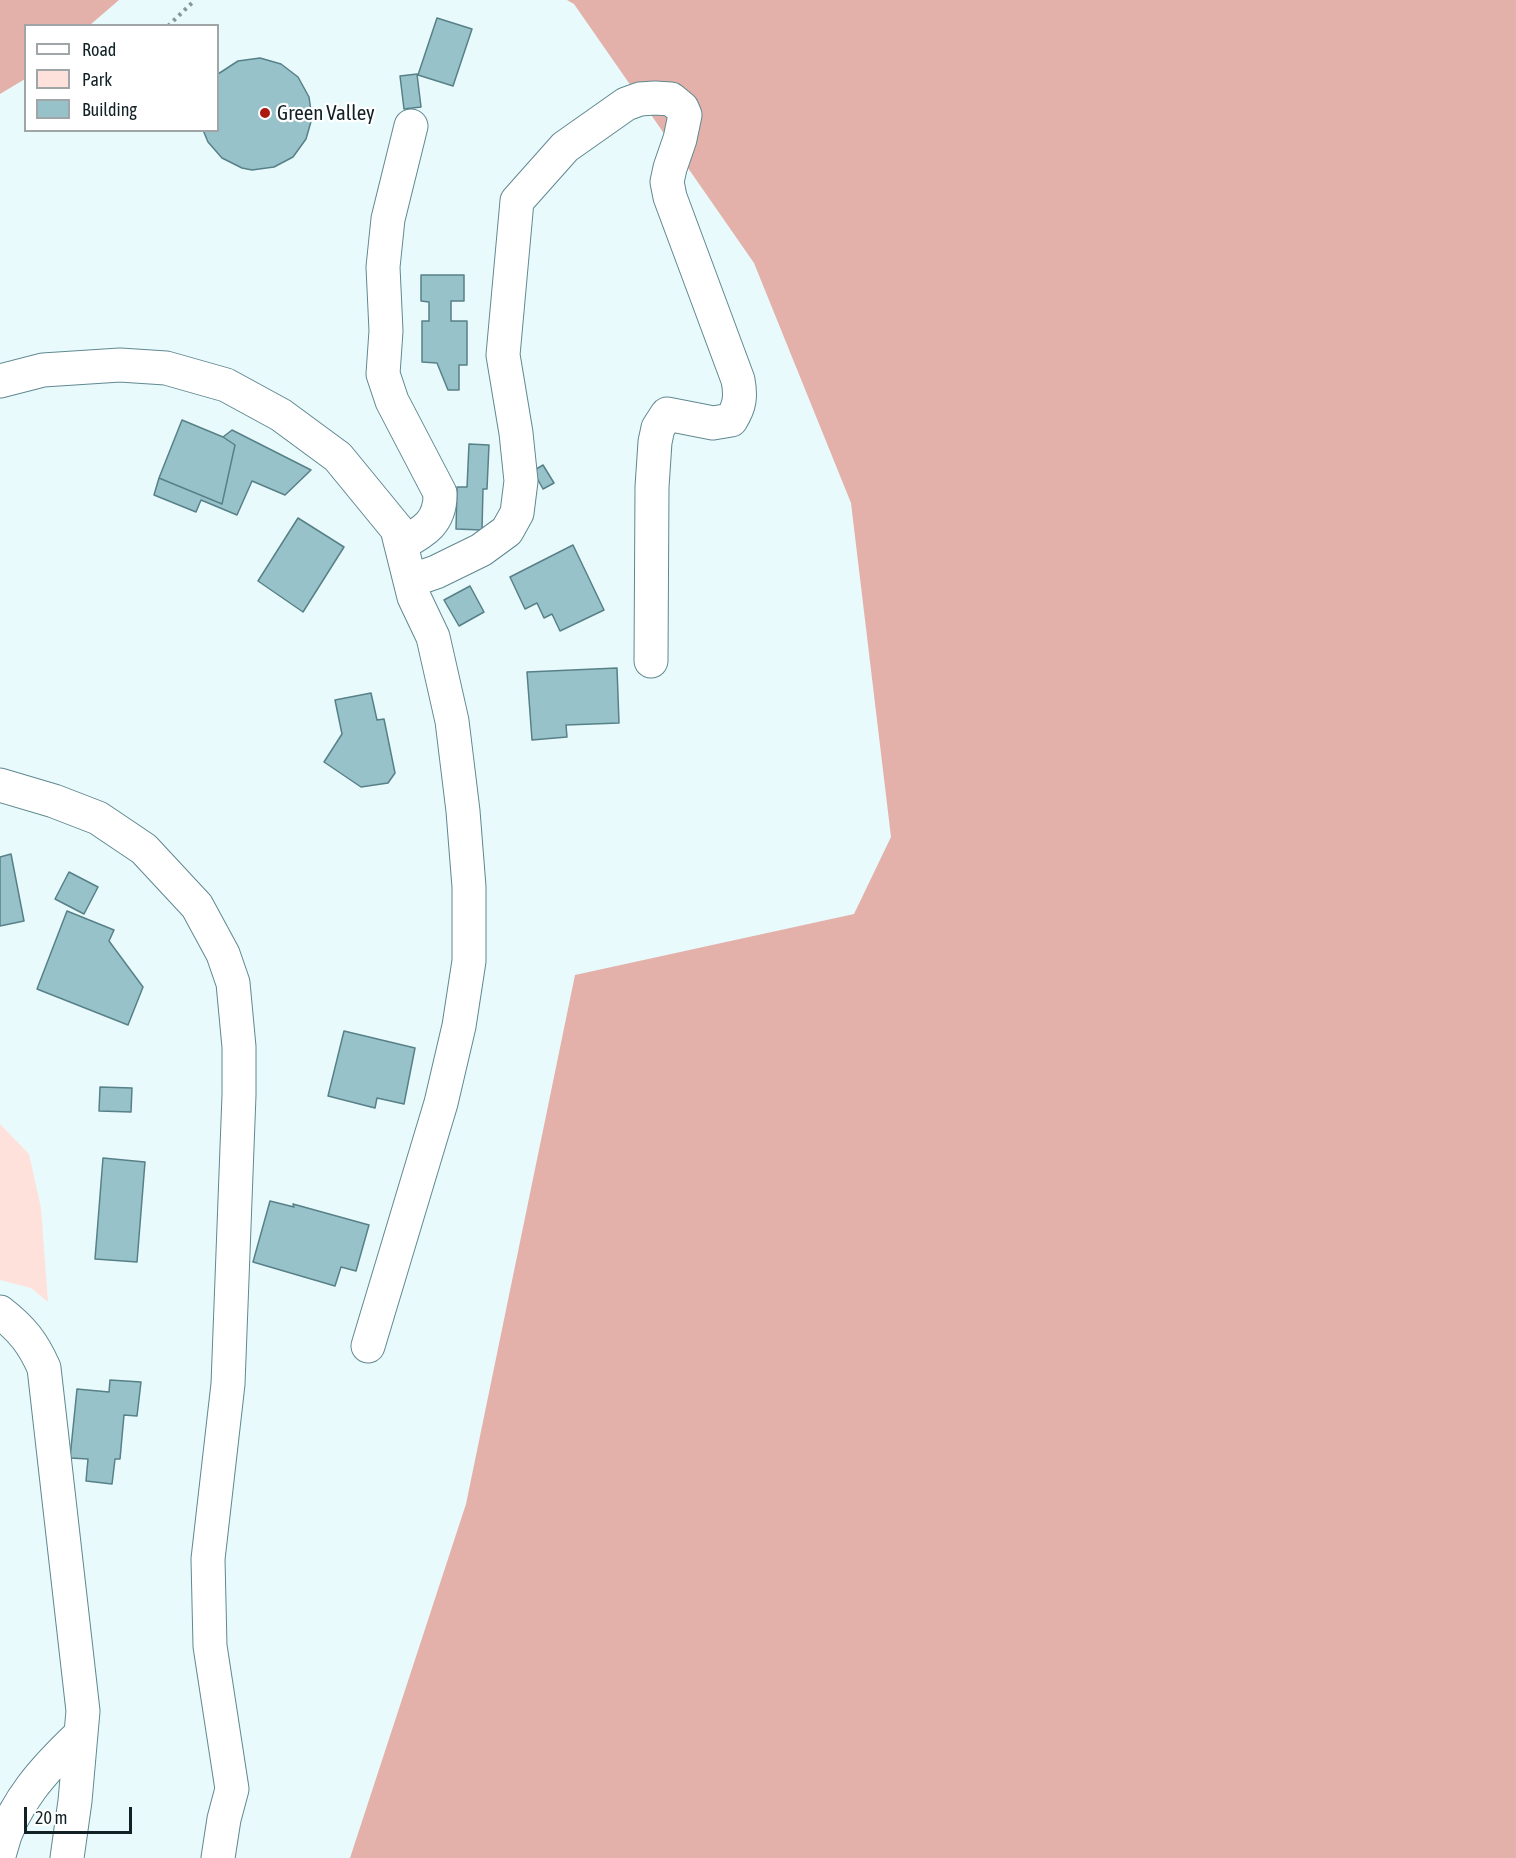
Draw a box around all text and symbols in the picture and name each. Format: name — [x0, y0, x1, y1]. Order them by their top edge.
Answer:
legend — [24, 24, 219, 132]
text: Road — [82, 39, 116, 60]
text: Park — [82, 69, 112, 90]
text: Building — [82, 99, 137, 120]
place label: Green Valley — [277, 100, 375, 126]
marker: Green Valley — [258, 106, 272, 120]
scale bar — [27, 1795, 135, 1833]
text: 20 m — [35, 1807, 67, 1828]

